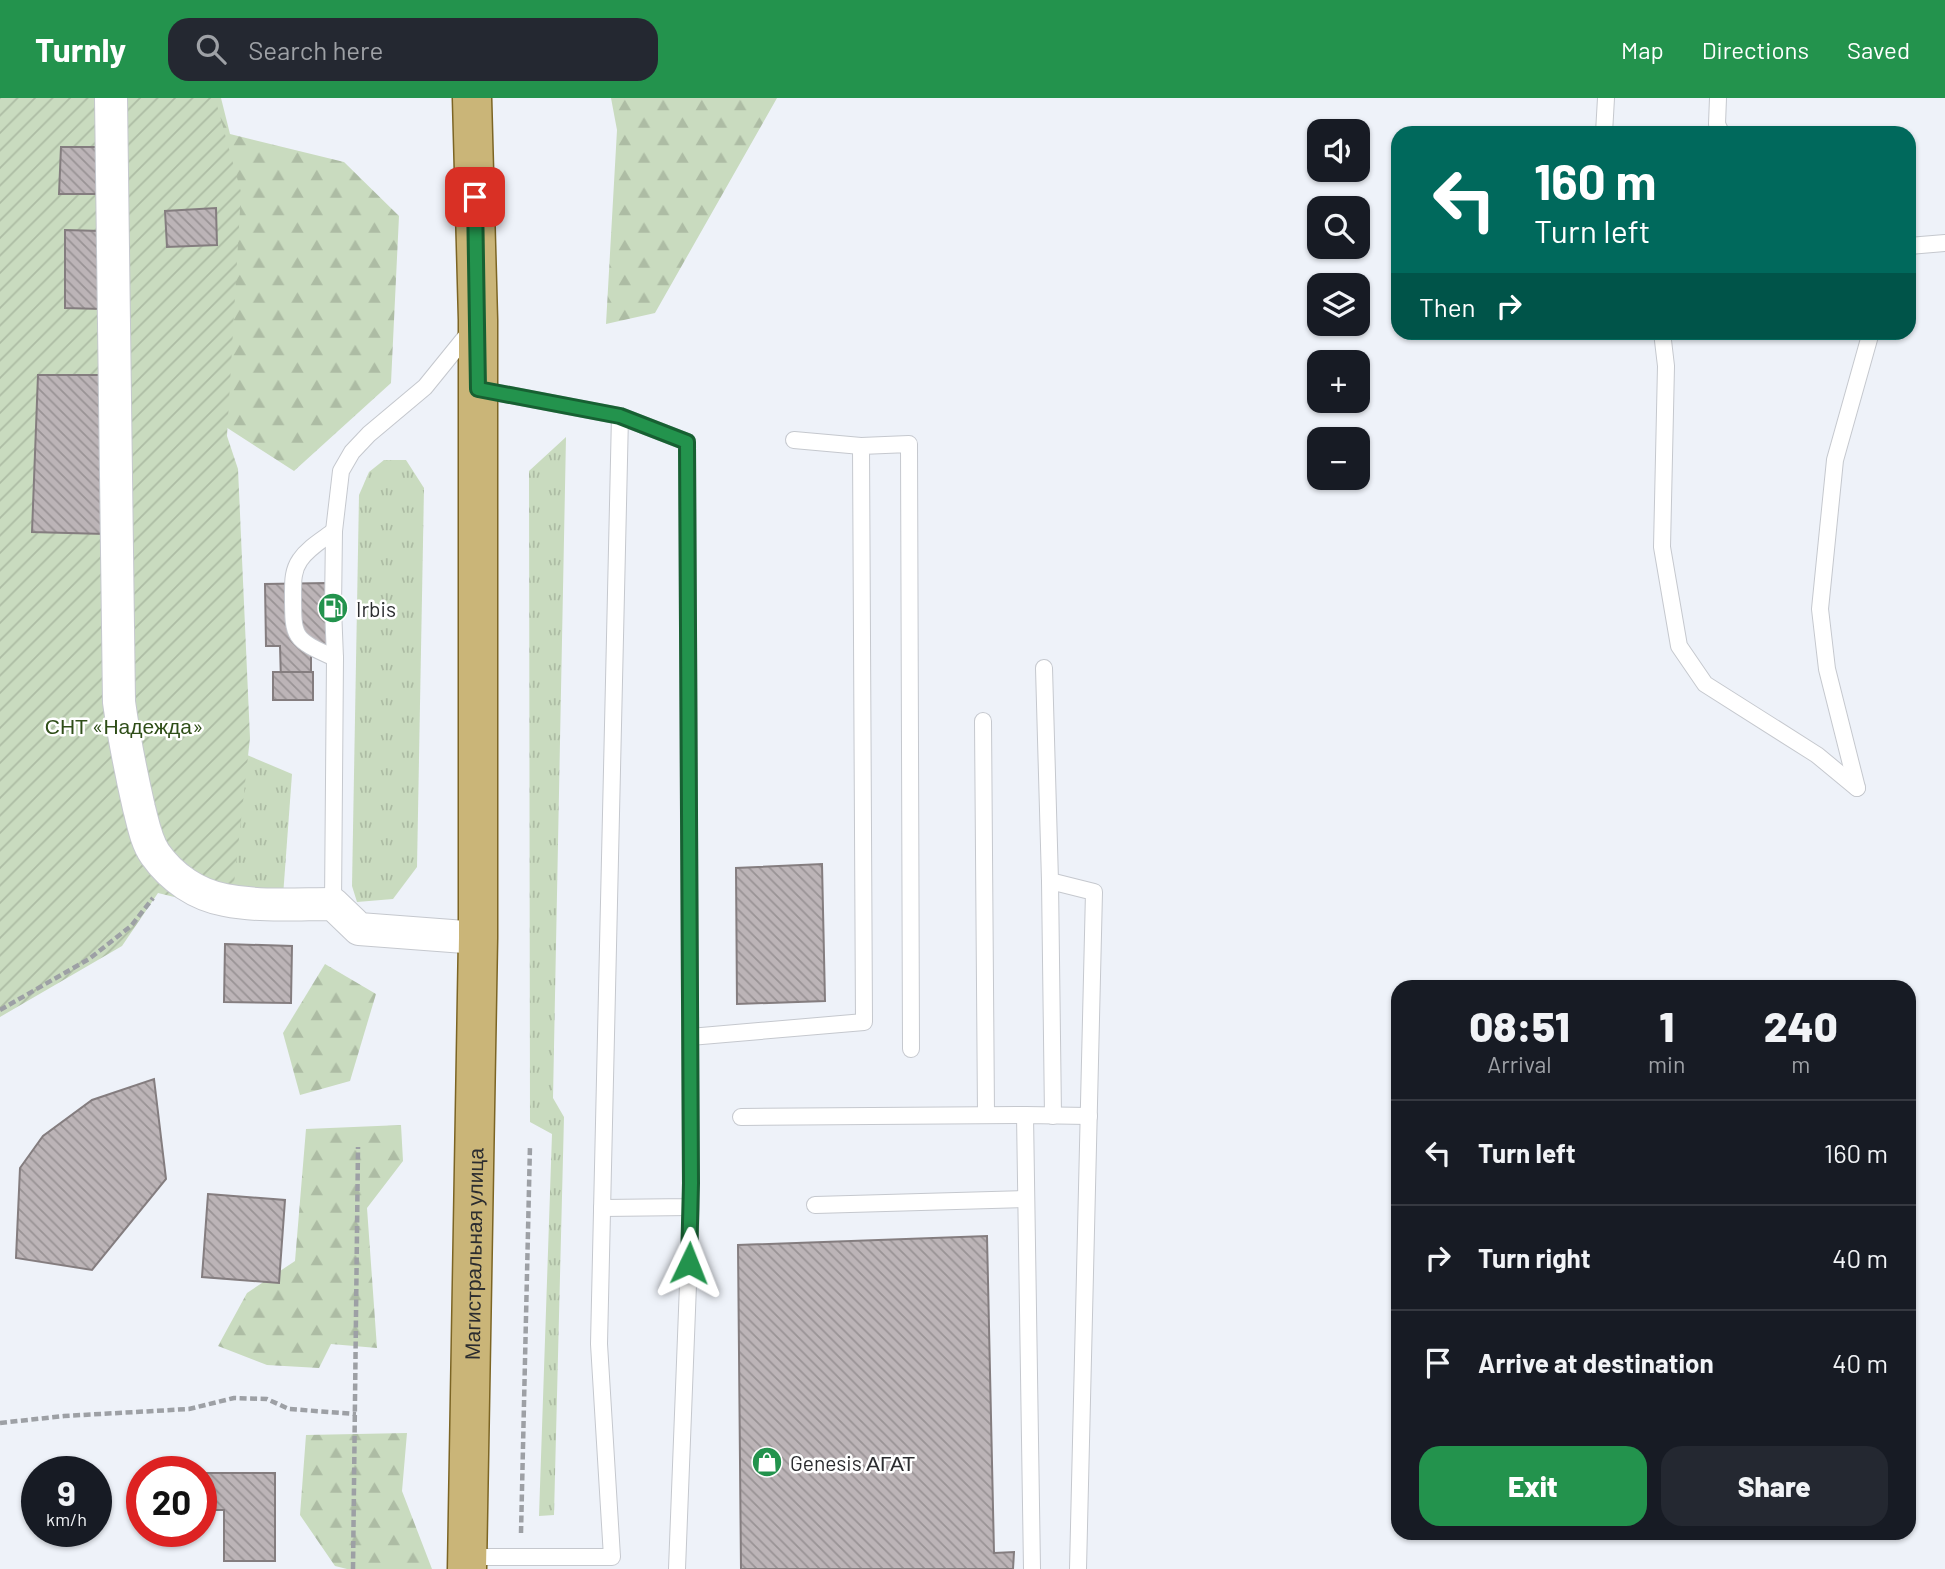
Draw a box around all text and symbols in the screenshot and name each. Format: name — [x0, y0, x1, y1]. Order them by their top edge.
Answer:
search box — [168, 18, 658, 81]
text: Turnly — [35, 29, 126, 69]
icon: search — [192, 30, 230, 68]
text: Search here — [248, 34, 383, 65]
text: Map — [1621, 35, 1664, 64]
text: Directions — [1702, 35, 1809, 64]
text: Saved — [1847, 35, 1910, 64]
map controls — [1307, 119, 1370, 490]
button: sound — [1307, 119, 1370, 182]
text: 160 m — [1534, 151, 1656, 210]
icon: left — [1419, 154, 1510, 245]
pin — [445, 167, 505, 227]
icon: arrive — [456, 178, 494, 216]
button: search — [1307, 196, 1370, 259]
text: Turn left — [1534, 211, 1651, 249]
button: layers — [1307, 273, 1370, 336]
icon: right — [1490, 287, 1528, 325]
text: Then — [1419, 291, 1476, 322]
button: + — [1307, 350, 1370, 413]
button: − — [1307, 427, 1370, 490]
fuel station icon: Irbis — [316, 591, 350, 625]
place label: Irbis — [356, 596, 396, 621]
park label: СНТ «Надежда» — [45, 713, 203, 738]
text: 08:51 — [1469, 1000, 1570, 1050]
text: 1 — [1659, 1000, 1674, 1050]
text: 240 — [1764, 1000, 1838, 1050]
text: Arrival — [1487, 1050, 1552, 1078]
text: min — [1648, 1050, 1685, 1078]
text: m — [1791, 1050, 1810, 1078]
icon: left — [1419, 1134, 1457, 1172]
text: Turn left — [1478, 1137, 1576, 1168]
text: 160 m — [1824, 1137, 1888, 1168]
street label: Магистральная улица — [458, 1147, 487, 1360]
position arrow — [652, 1226, 726, 1300]
icon: right — [1419, 1239, 1457, 1277]
text: Turn right — [1478, 1242, 1591, 1273]
text: 40 m — [1832, 1242, 1888, 1273]
icon: arrive — [1419, 1344, 1457, 1382]
text: Arrive at destination — [1478, 1347, 1714, 1378]
text: 40 m — [1832, 1347, 1888, 1378]
shop icon: Genesis АГАТ — [750, 1445, 784, 1479]
button: Exit — [1419, 1446, 1647, 1526]
button: Share — [1661, 1446, 1888, 1526]
place label: Genesis АГАТ — [790, 1450, 915, 1475]
speed limit sign: 20 — [126, 1456, 217, 1547]
text: 9 — [57, 1471, 76, 1513]
text: km/h — [46, 1508, 87, 1530]

